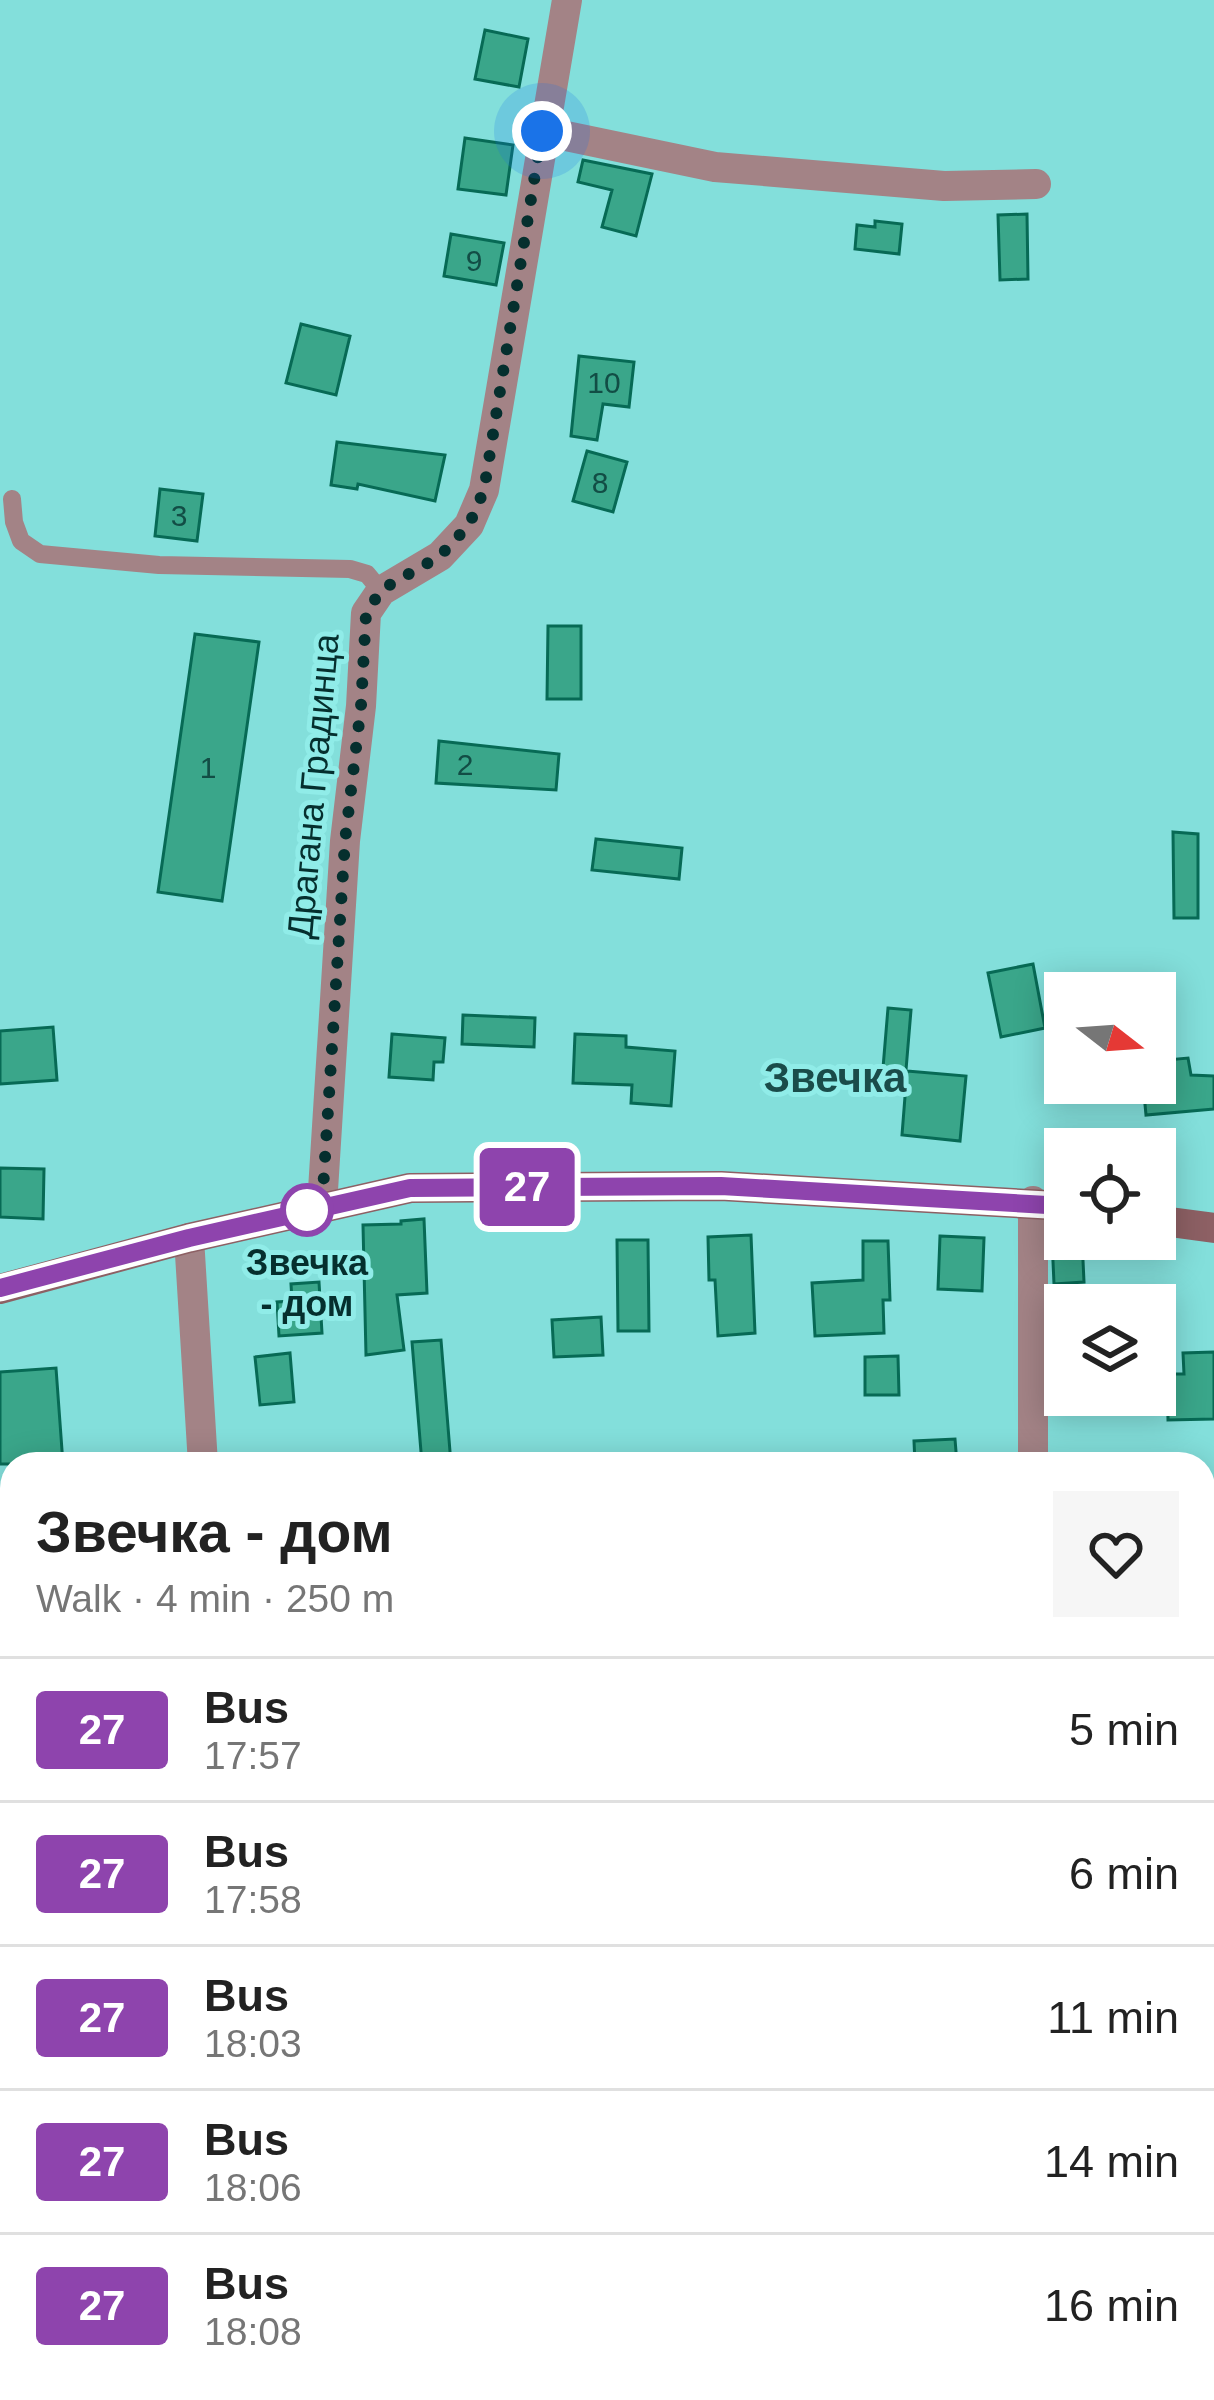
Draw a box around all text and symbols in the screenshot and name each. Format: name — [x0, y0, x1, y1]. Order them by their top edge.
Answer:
your location — [512, 101, 572, 161]
house number: 9 — [466, 244, 482, 277]
house number: 10 — [587, 366, 621, 399]
house number: 8 — [592, 466, 608, 499]
house number: 3 — [171, 499, 187, 532]
street label: Драгана Градинца — [279, 631, 347, 940]
house number: 2 — [457, 748, 473, 781]
house number: 1 — [200, 751, 216, 784]
north arrow — [1044, 972, 1176, 1104]
map controls — [1044, 972, 1176, 1416]
district label: Звечка — [764, 1054, 907, 1101]
button: locate — [1044, 1128, 1176, 1260]
line badge: 27 — [473, 1148, 581, 1226]
text: 27 — [504, 1163, 550, 1210]
marker: Звечка - дом — [282, 1185, 332, 1235]
place label: Звечка - дом — [246, 1242, 369, 1324]
button: layers — [1044, 1284, 1176, 1416]
button: heart — [1053, 1491, 1179, 1617]
text: Звечка - дом — [36, 1500, 393, 1564]
text: Walk · 4 min · 250 m — [36, 1577, 394, 1620]
text: Bus — [204, 1682, 289, 1733]
text: 5 min — [1069, 1704, 1179, 1755]
text: 27 — [79, 1706, 125, 1753]
text: 17:57 — [204, 1734, 302, 1777]
text: Bus — [204, 1826, 289, 1877]
text: 6 min — [1069, 1848, 1179, 1899]
text: 27 — [79, 1850, 125, 1897]
text: 17:58 — [204, 1878, 302, 1921]
text: Bus — [204, 1970, 289, 2021]
text: 11 min — [1047, 1992, 1179, 2043]
text: 27 — [79, 1994, 125, 2041]
text: 18:03 — [204, 2022, 302, 2065]
text: Bus — [204, 2114, 289, 2165]
text: 14 min — [1044, 2136, 1179, 2187]
text: 27 — [79, 2138, 125, 2185]
text: 18:06 — [204, 2166, 302, 2209]
text: Bus — [204, 2258, 289, 2309]
text: 16 min — [1044, 2280, 1179, 2331]
text: 27 — [79, 2282, 125, 2329]
text: 18:08 — [204, 2310, 302, 2353]

